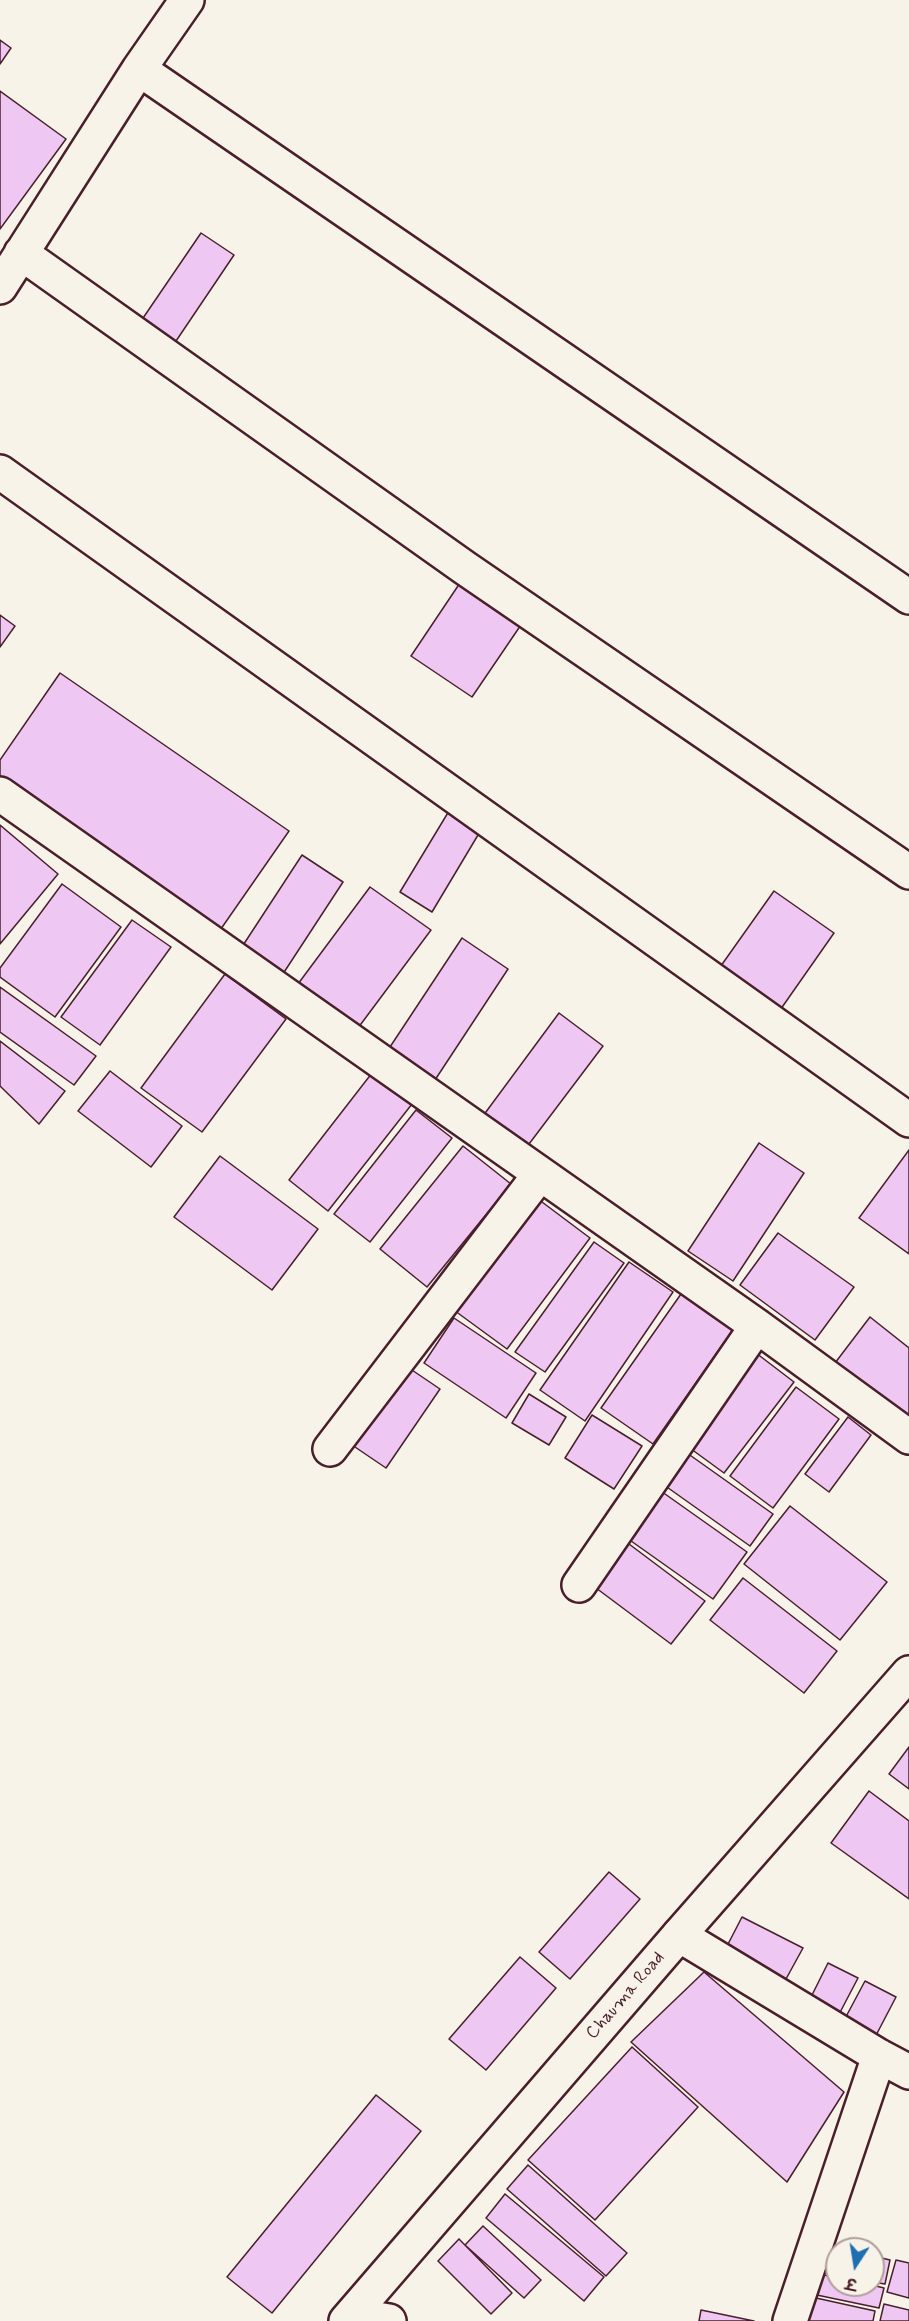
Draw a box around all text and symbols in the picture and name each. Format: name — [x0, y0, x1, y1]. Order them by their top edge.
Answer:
street label: Chauma Road — [582, 1948, 670, 2044]
north arrow — [825, 2237, 885, 2297]
text: उ — [844, 2272, 859, 2295]

